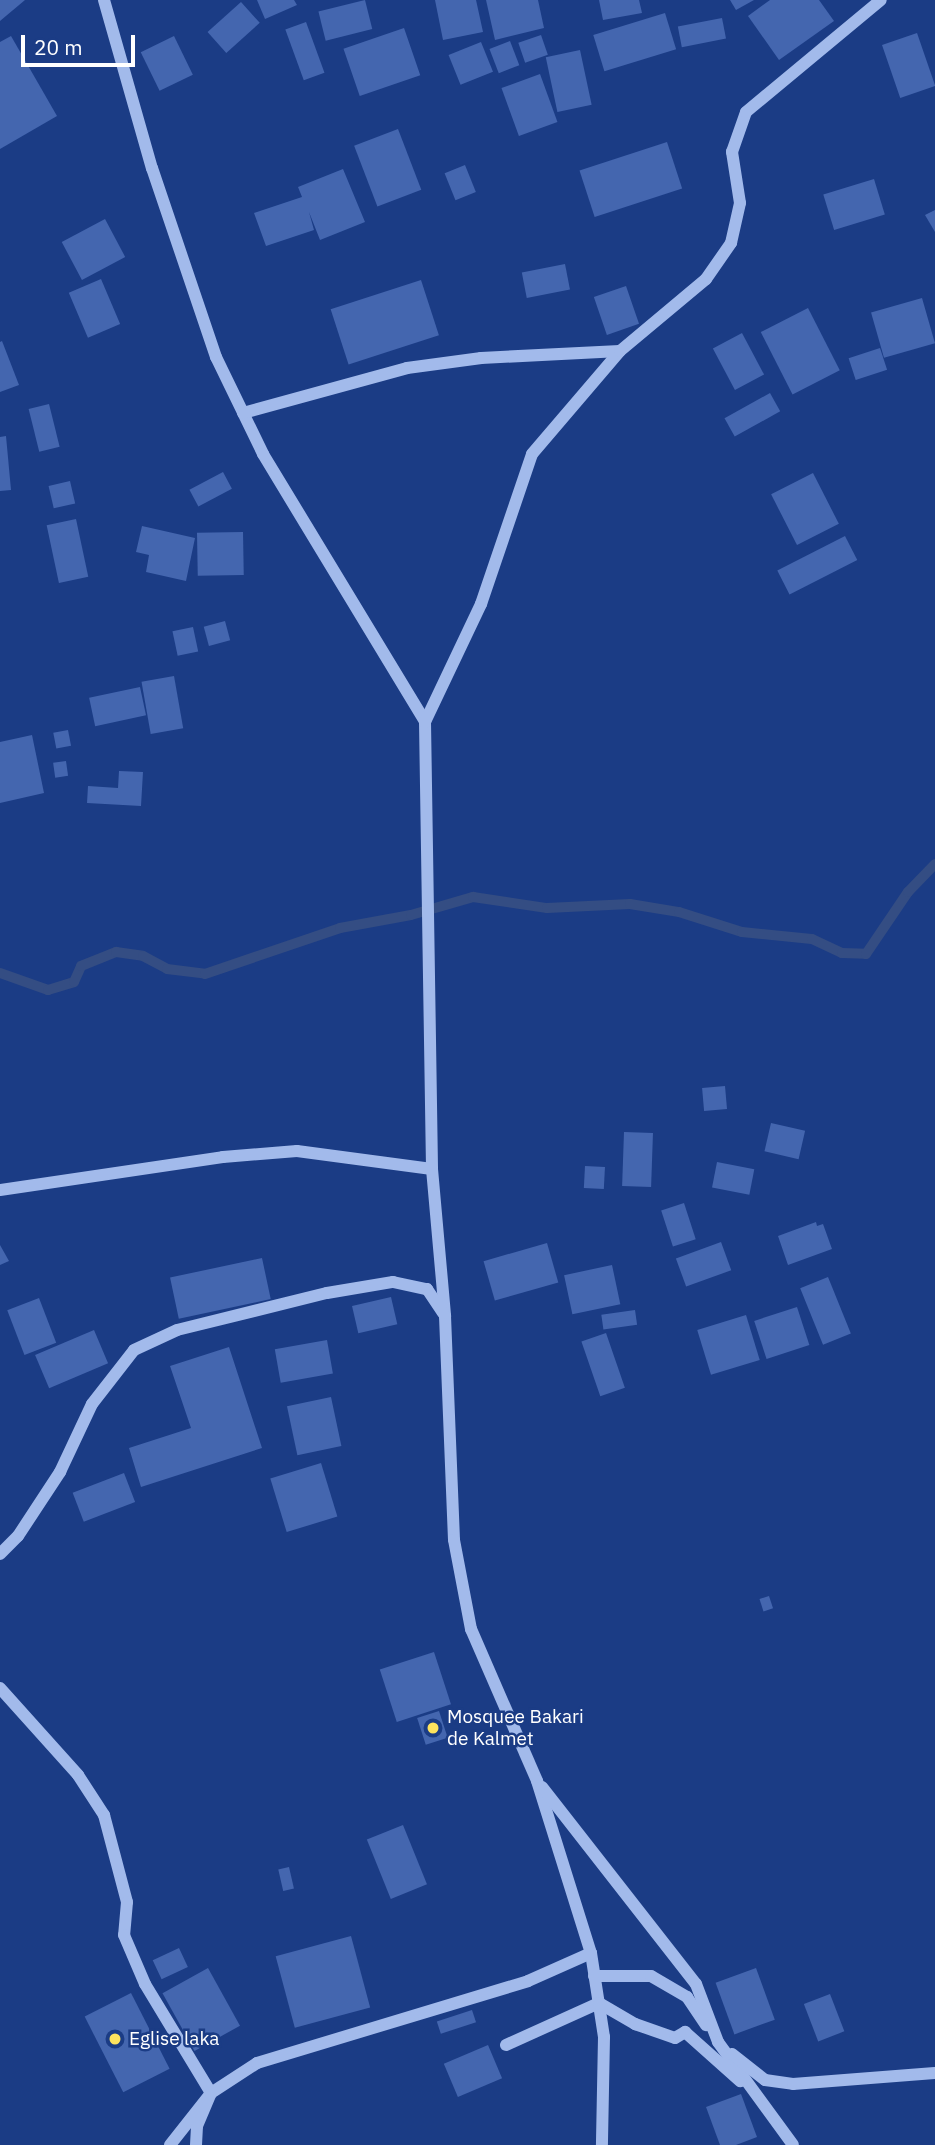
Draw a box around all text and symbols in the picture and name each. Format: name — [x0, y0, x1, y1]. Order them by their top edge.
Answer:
scale bar — [24, 21, 138, 65]
text: 20 m — [34, 33, 83, 61]
place label: Mosquee Bakari de Kalmet — [447, 1706, 584, 1750]
marker: Mosquee Bakari de Kalmet — [425, 1720, 441, 1736]
place label: Eglise laka — [129, 2028, 219, 2050]
marker: Eglise laka — [107, 2031, 123, 2047]

